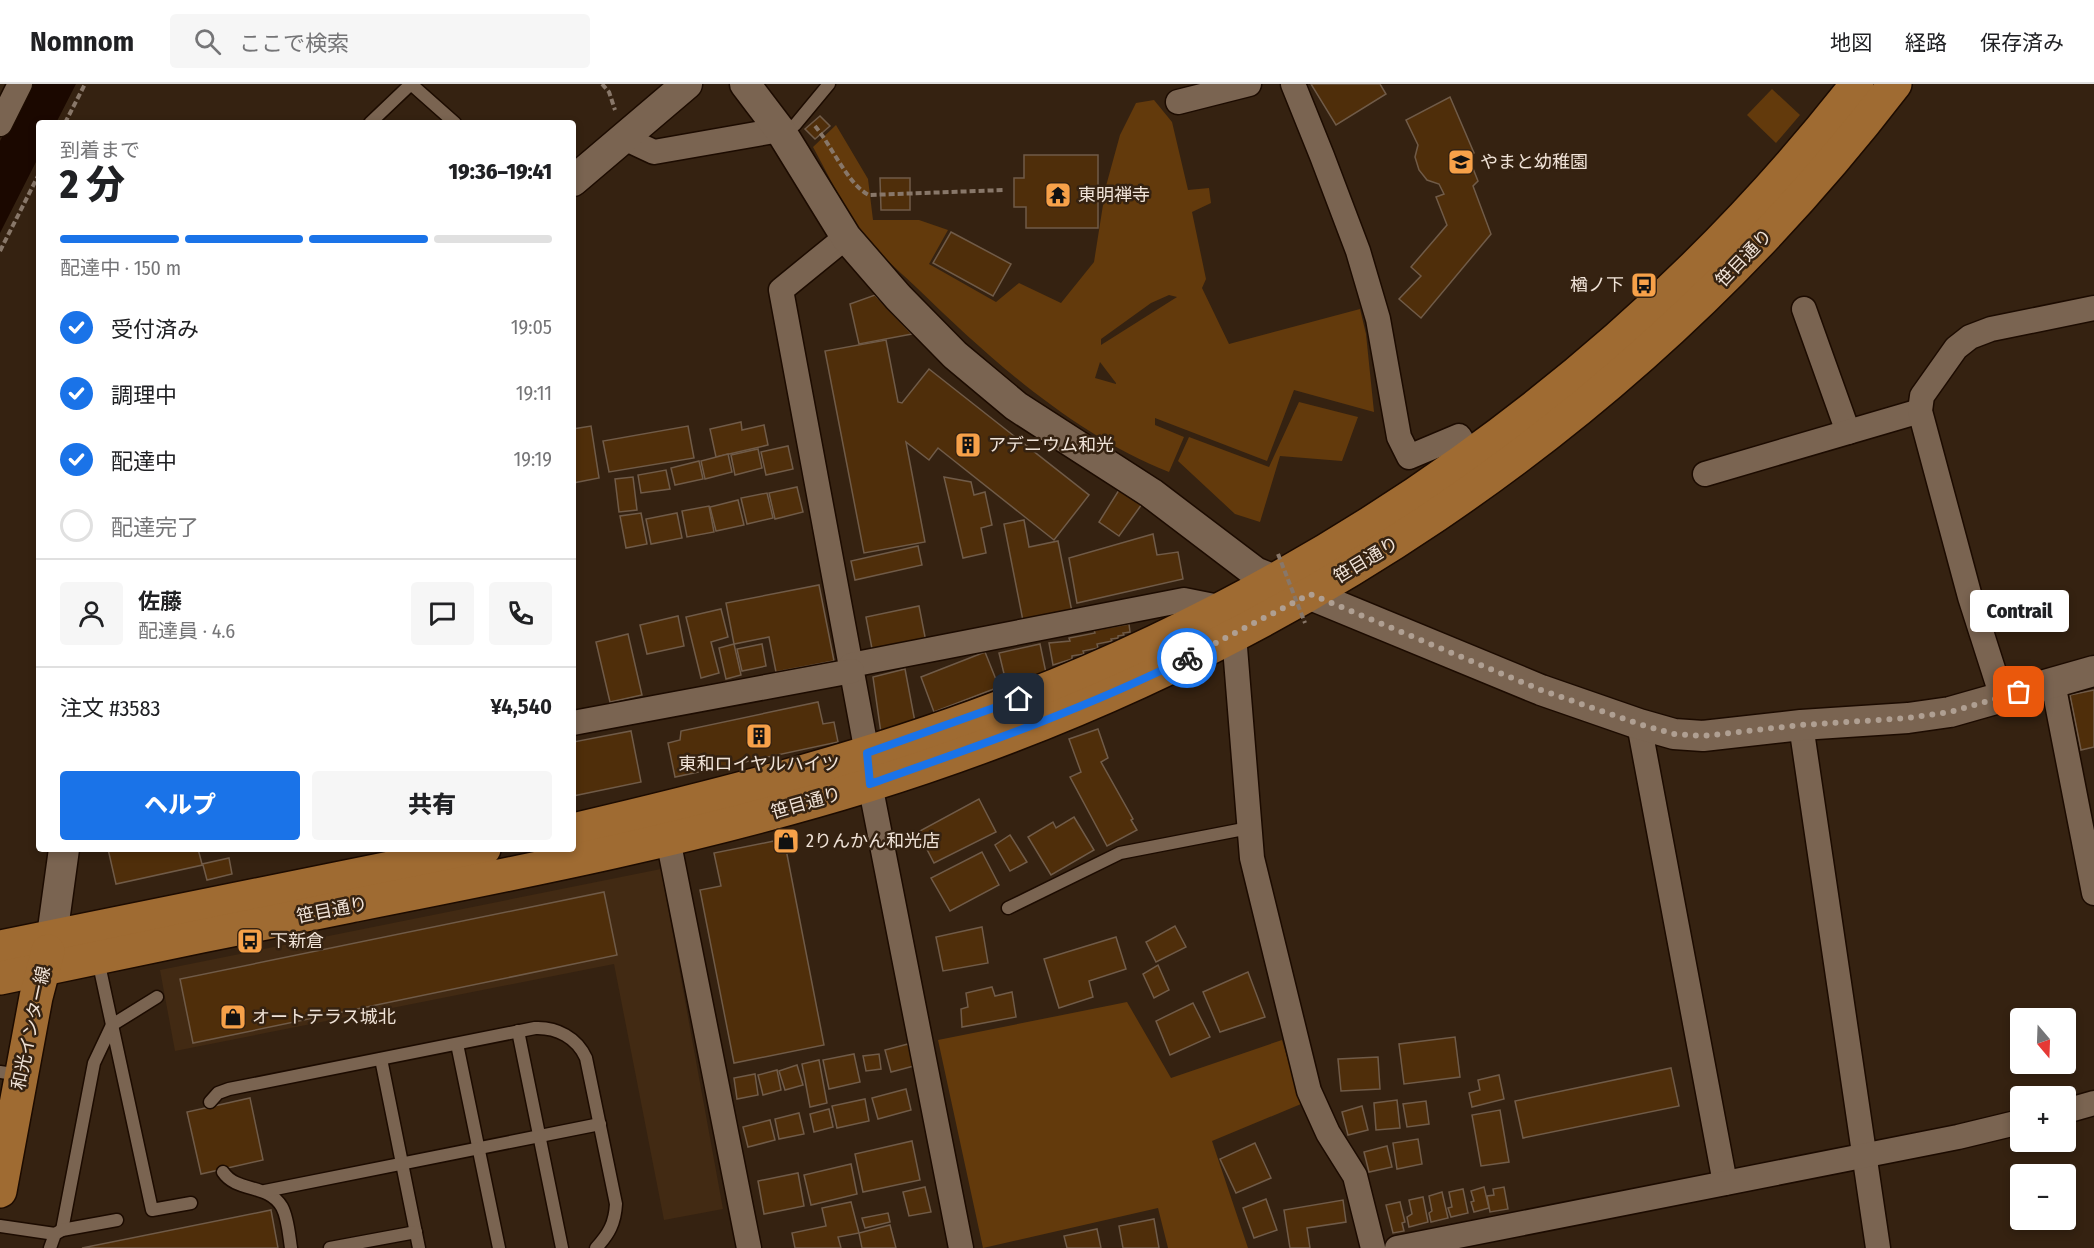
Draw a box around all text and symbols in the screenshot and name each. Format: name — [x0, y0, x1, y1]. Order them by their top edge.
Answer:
search box — [170, 14, 590, 68]
text: Nomnom — [30, 25, 134, 58]
icon: search — [191, 25, 224, 58]
text: ここで検索 — [239, 30, 349, 57]
text: 地図 — [1830, 30, 1872, 56]
text: 経路 — [1905, 30, 1947, 56]
text: 保存済み — [1980, 30, 2064, 56]
text: 到着まで — [60, 138, 140, 162]
school or university icon: やまと幼稚園 — [1446, 147, 1476, 177]
place label: やまと幼稚園 — [1480, 151, 1588, 173]
text: 19:36–19:41 — [449, 158, 552, 185]
text: 2 分 — [60, 162, 125, 208]
temple icon: 東明禅寺 — [1043, 180, 1073, 210]
place label: 東明禅寺 — [1078, 184, 1150, 206]
street label: 笹目通り — [1711, 224, 1777, 292]
text: 配達中 · 150 m — [60, 256, 181, 280]
bus stop icon: 楢ノ下 — [1629, 270, 1659, 300]
place label: 楢ノ下 — [1570, 274, 1624, 296]
icon: check — [60, 311, 93, 344]
text: 19:05 — [511, 315, 552, 339]
text: 受付済み — [111, 316, 199, 343]
icon: check — [60, 377, 93, 410]
text: 19:11 — [516, 381, 552, 405]
text: 調理中 — [111, 382, 177, 409]
building icon: アデニウム和光 — [953, 430, 983, 460]
place label: アデニウム和光 — [988, 434, 1114, 456]
icon: check — [60, 443, 93, 476]
text: 19:19 — [514, 447, 552, 471]
text: 配達中 — [111, 448, 177, 475]
text: 配達完了 — [111, 514, 199, 541]
street label: 笹目通り — [1329, 532, 1403, 588]
button: person — [60, 582, 123, 645]
button: chat — [411, 582, 474, 645]
button: phone — [489, 582, 552, 645]
text: 佐藤 — [138, 588, 182, 615]
callout: Contrail — [1970, 590, 2068, 632]
text: Contrail — [1986, 599, 2053, 623]
text: 配達員 · 4.6 — [138, 619, 235, 643]
courier — [1157, 628, 1217, 688]
icon: bike — [1171, 642, 1204, 675]
pin — [1993, 666, 2044, 717]
pin — [993, 673, 1044, 724]
icon: bag — [2002, 675, 2035, 708]
icon: home — [1002, 682, 1035, 715]
text: ¥4,540 — [490, 693, 552, 720]
text: 注文 #3583 — [60, 695, 160, 722]
building icon: 東和ロイヤルハイツ — [744, 721, 774, 751]
place label: 東和ロイヤルハイツ — [678, 753, 840, 775]
button: ヘルプ — [60, 771, 300, 840]
button: 共有 — [312, 771, 552, 840]
street label: 笹目通り — [768, 783, 844, 823]
shop icon: 2りんかん和光店 — [771, 826, 801, 856]
place label: 2りんかん和光店 — [806, 830, 940, 852]
street label: 笹目通り — [295, 892, 369, 928]
bus stop icon: 下新倉 — [235, 926, 265, 956]
place label: 下新倉 — [270, 930, 324, 952]
street label: 和光インター線 — [7, 964, 55, 1092]
shop icon: オートテラス城北 — [218, 1002, 248, 1032]
place label: オートテラス城北 — [252, 1006, 396, 1028]
north arrow — [2010, 1008, 2076, 1074]
map controls — [2010, 1008, 2076, 1230]
button: + — [2010, 1086, 2076, 1152]
button: − — [2010, 1164, 2076, 1230]

